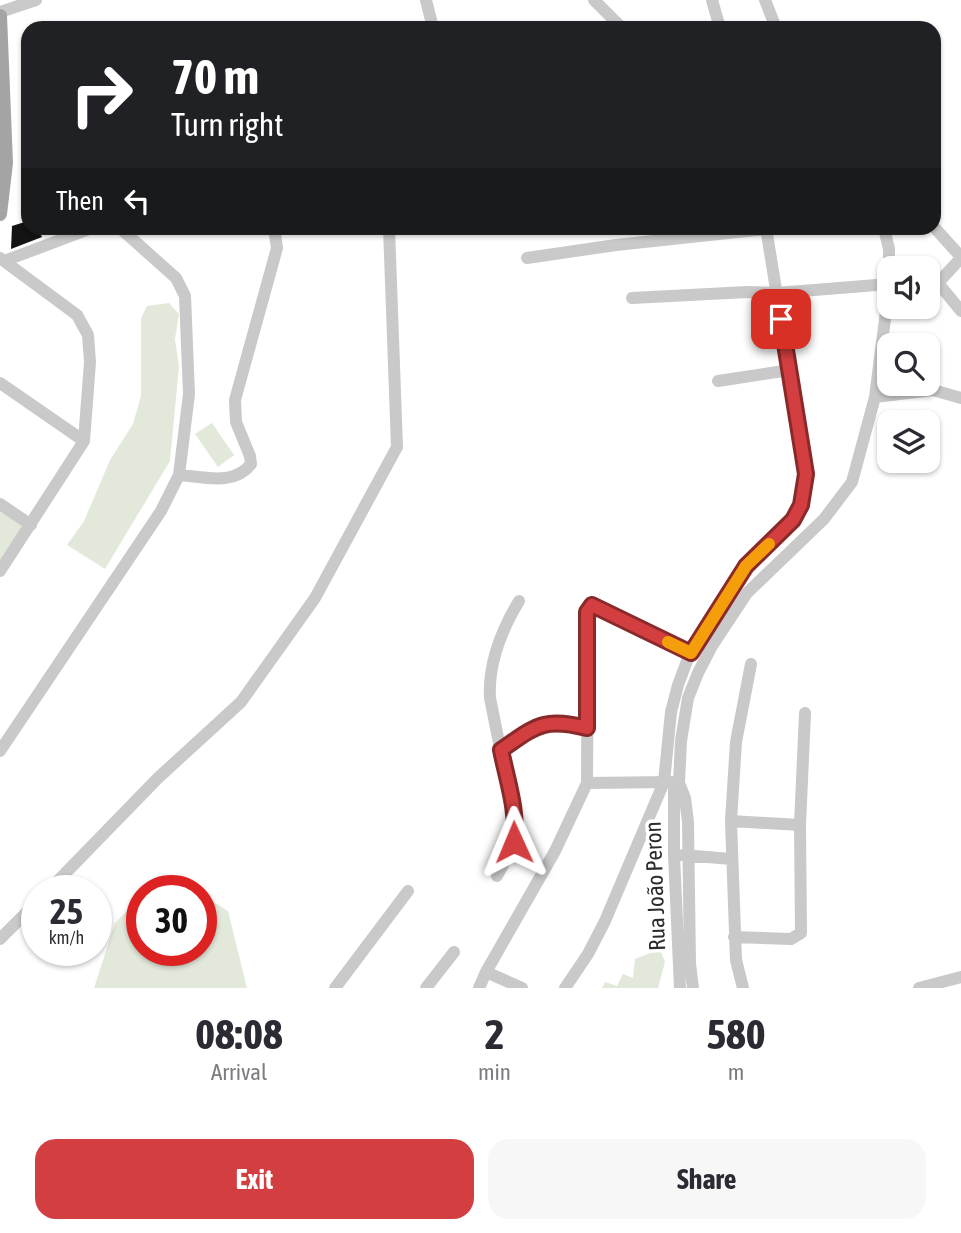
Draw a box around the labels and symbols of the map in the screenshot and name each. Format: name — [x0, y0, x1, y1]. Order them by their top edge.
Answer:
pin — [751, 289, 811, 349]
position arrow — [477, 805, 551, 879]
street label: Rua João Peron — [640, 821, 670, 951]
speed limit sign: 30 — [126, 875, 217, 966]

